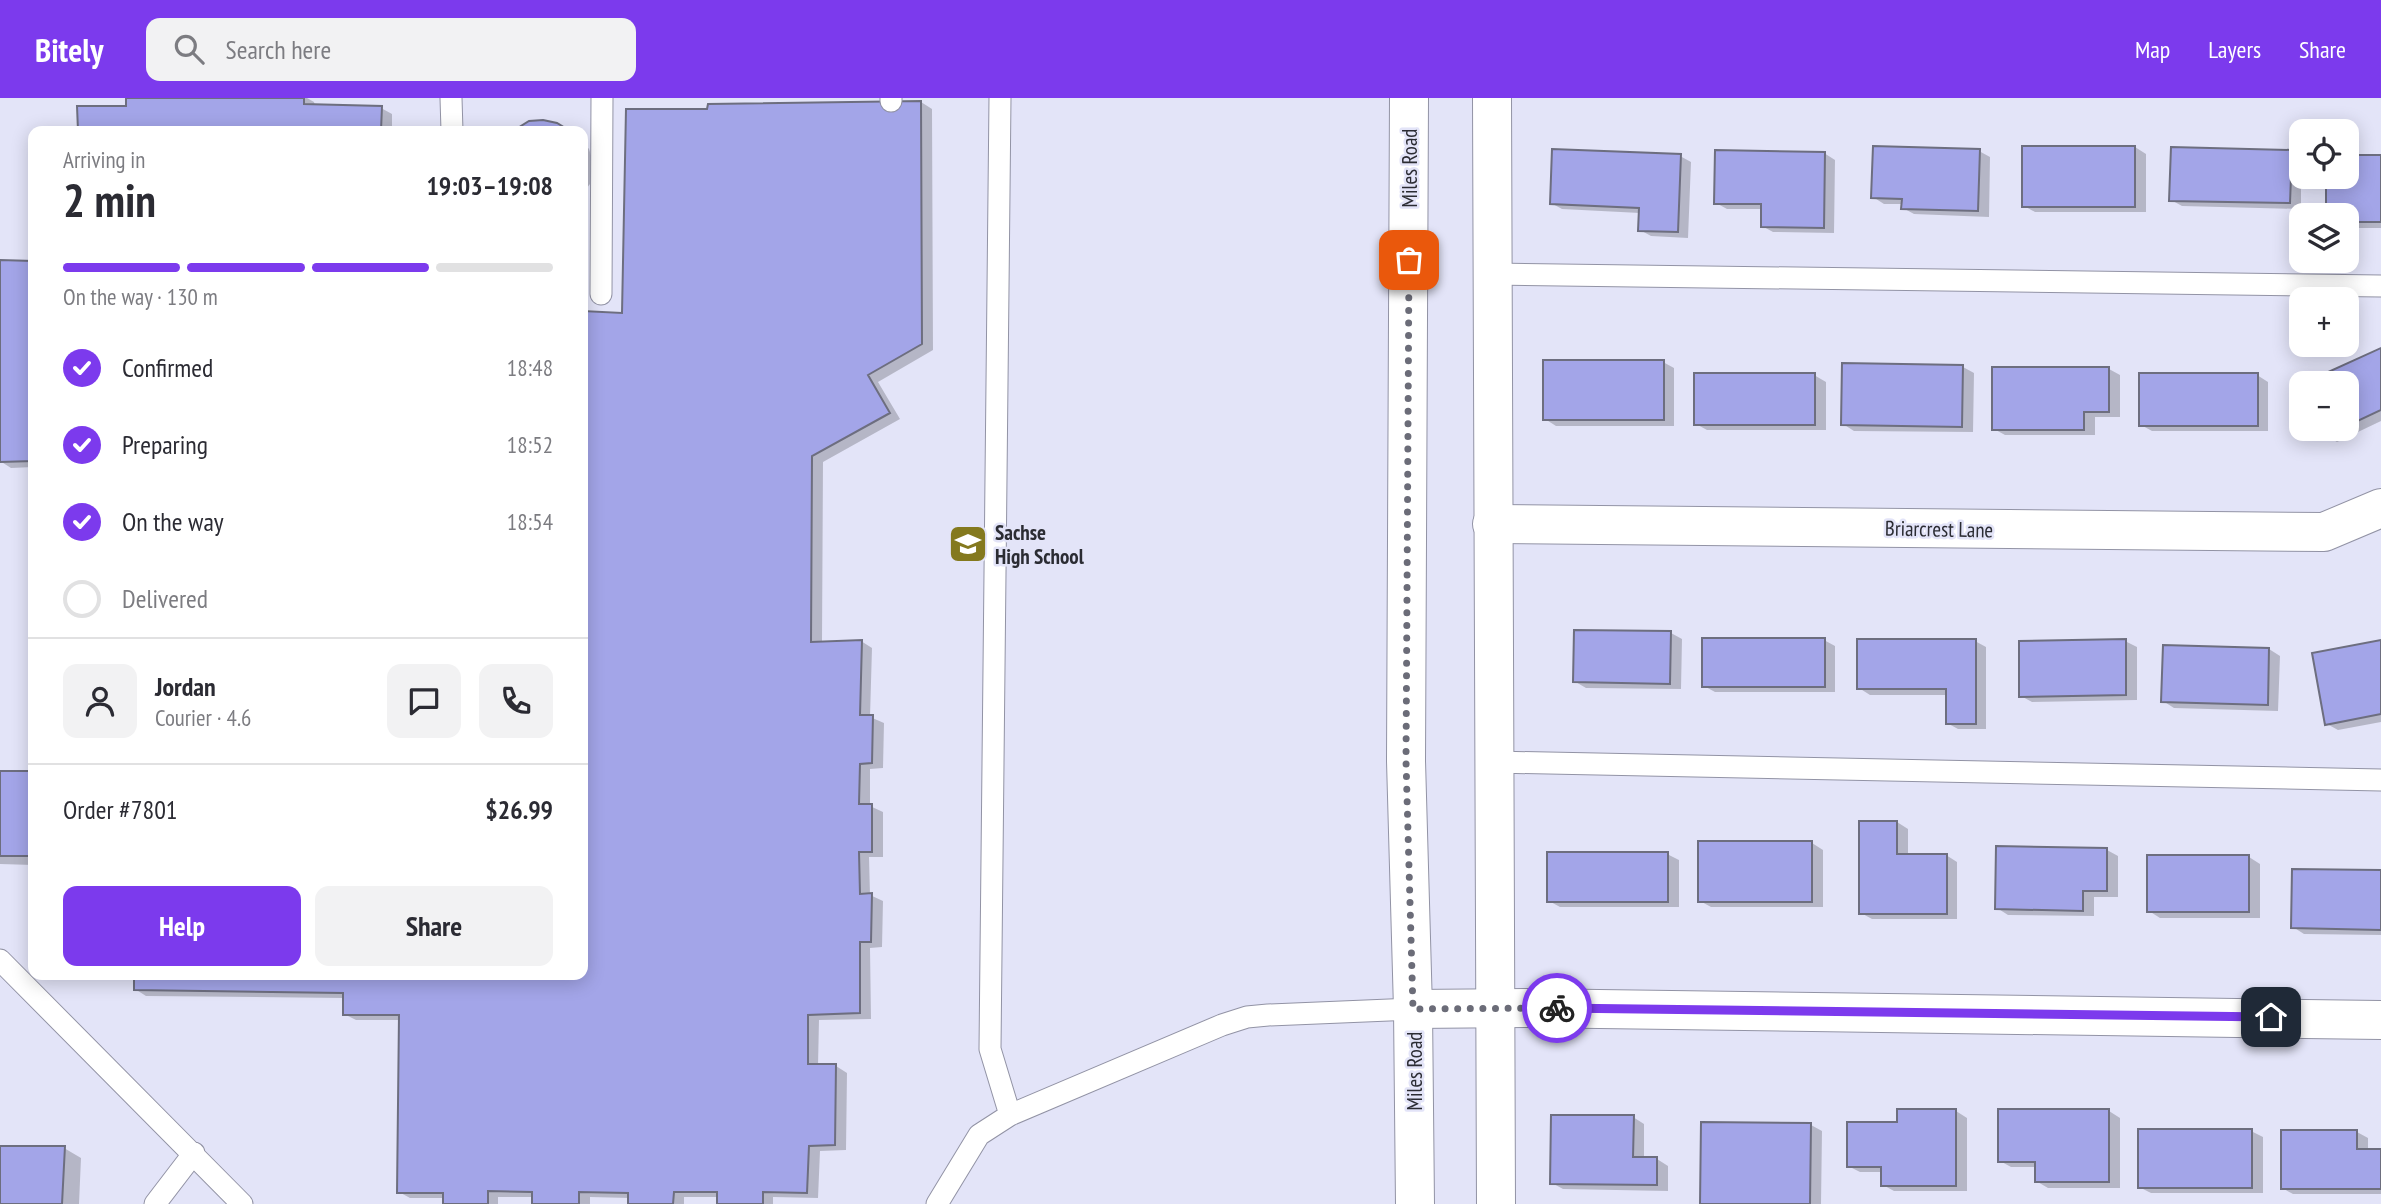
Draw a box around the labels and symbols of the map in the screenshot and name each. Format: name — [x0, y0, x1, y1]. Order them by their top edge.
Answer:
street label: Miles Road — [1396, 129, 1423, 207]
pin — [1379, 230, 1439, 290]
street label: Briarcrest Lane — [1885, 515, 1993, 543]
place label: Sachse High School — [995, 519, 1085, 570]
school or university icon: Sachse High School — [947, 523, 989, 565]
courier — [1522, 973, 1592, 1043]
pin — [2241, 987, 2301, 1047]
street label: Miles Road — [1401, 1032, 1428, 1110]

